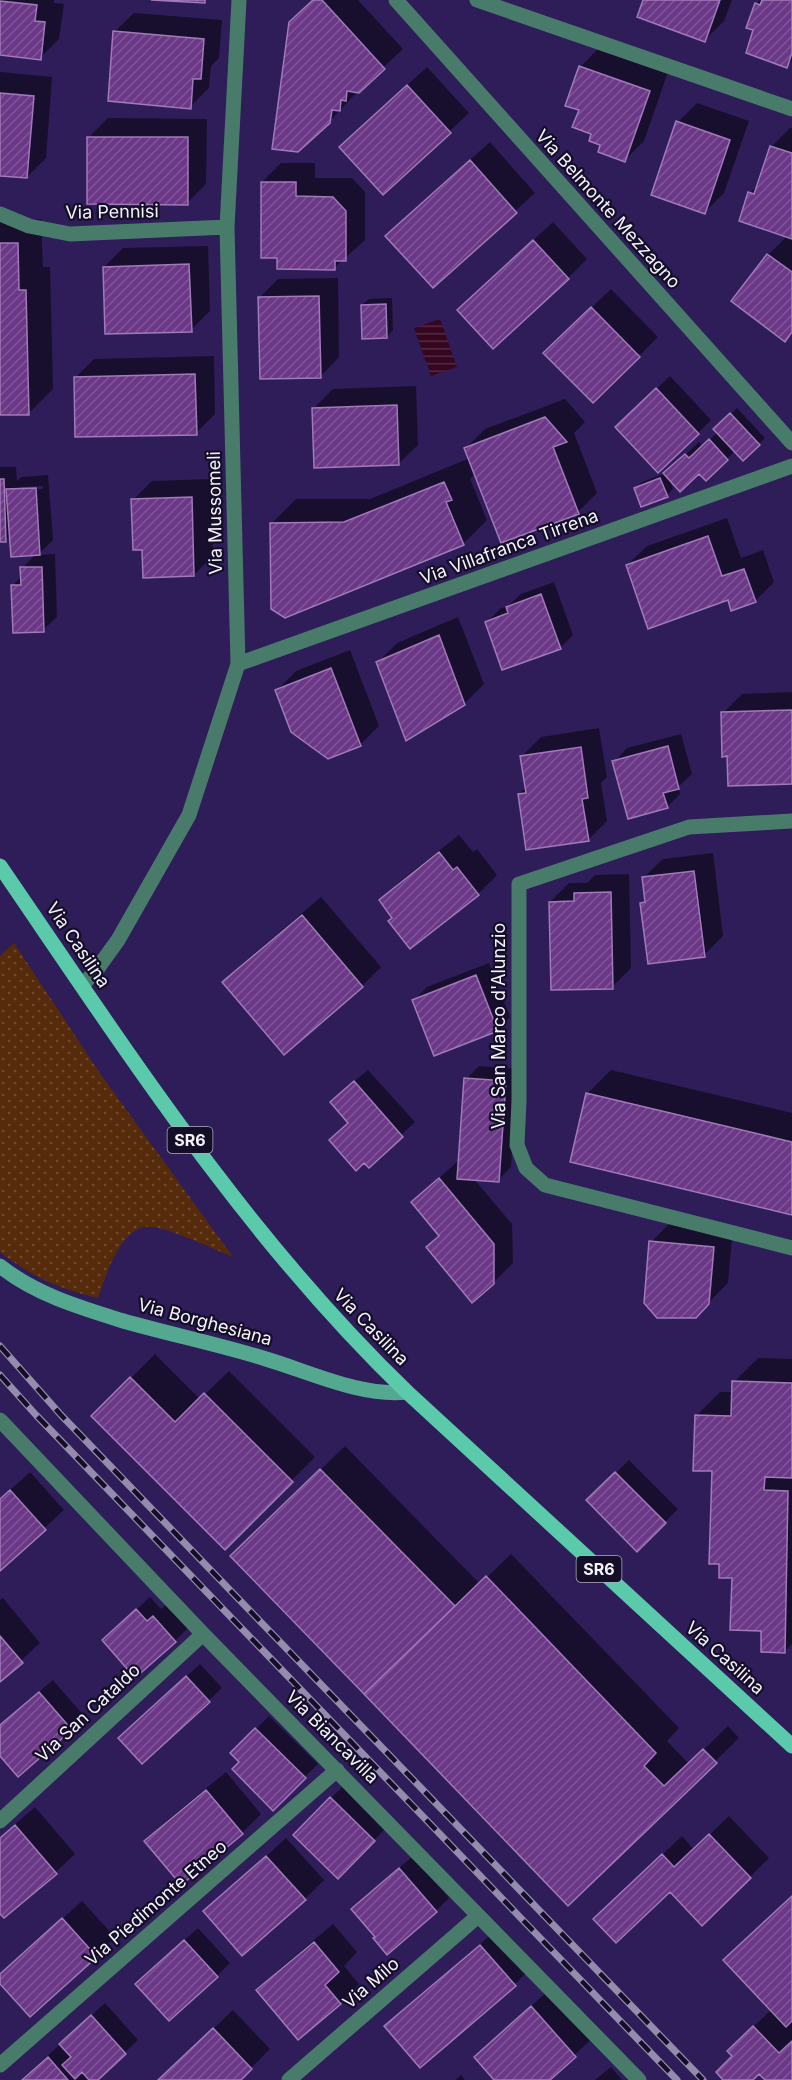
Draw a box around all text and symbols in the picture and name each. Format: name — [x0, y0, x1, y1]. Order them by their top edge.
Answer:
street label: Via Belmonte Mezzagno — [532, 125, 685, 292]
street label: Via Pennisi — [65, 200, 159, 223]
street label: Via Mussomeli — [203, 451, 226, 575]
street label: Via Villafranca Tirrena — [417, 504, 601, 589]
street label: Via Casilina — [42, 898, 115, 991]
street label: Via San Marco d'Alunzio — [488, 923, 509, 1129]
road number: SR6 — [168, 1127, 213, 1153]
street label: Via Casilina — [330, 1284, 413, 1369]
street label: Via Borghesiana — [136, 1294, 274, 1350]
road number: SR6 — [576, 1556, 622, 1582]
street label: Via Casilina — [682, 1617, 769, 1698]
street label: Via San Cataldo — [31, 1659, 144, 1766]
street label: Via Biancavilla — [282, 1686, 383, 1787]
street label: Via Piedimonte Etneo — [81, 1835, 231, 1970]
street label: Via Milo — [338, 1952, 403, 2013]

